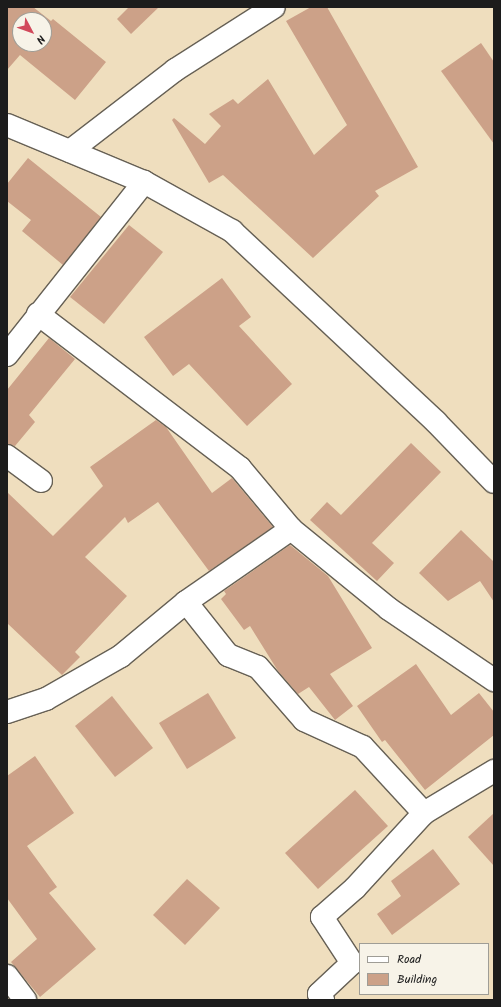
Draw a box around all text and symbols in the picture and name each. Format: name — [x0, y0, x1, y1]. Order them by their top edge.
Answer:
north arrow — [12, 12, 52, 52]
text: N — [31, 31, 49, 48]
legend — [359, 943, 489, 995]
text: Road — [397, 950, 421, 969]
text: Building — [397, 970, 437, 989]

